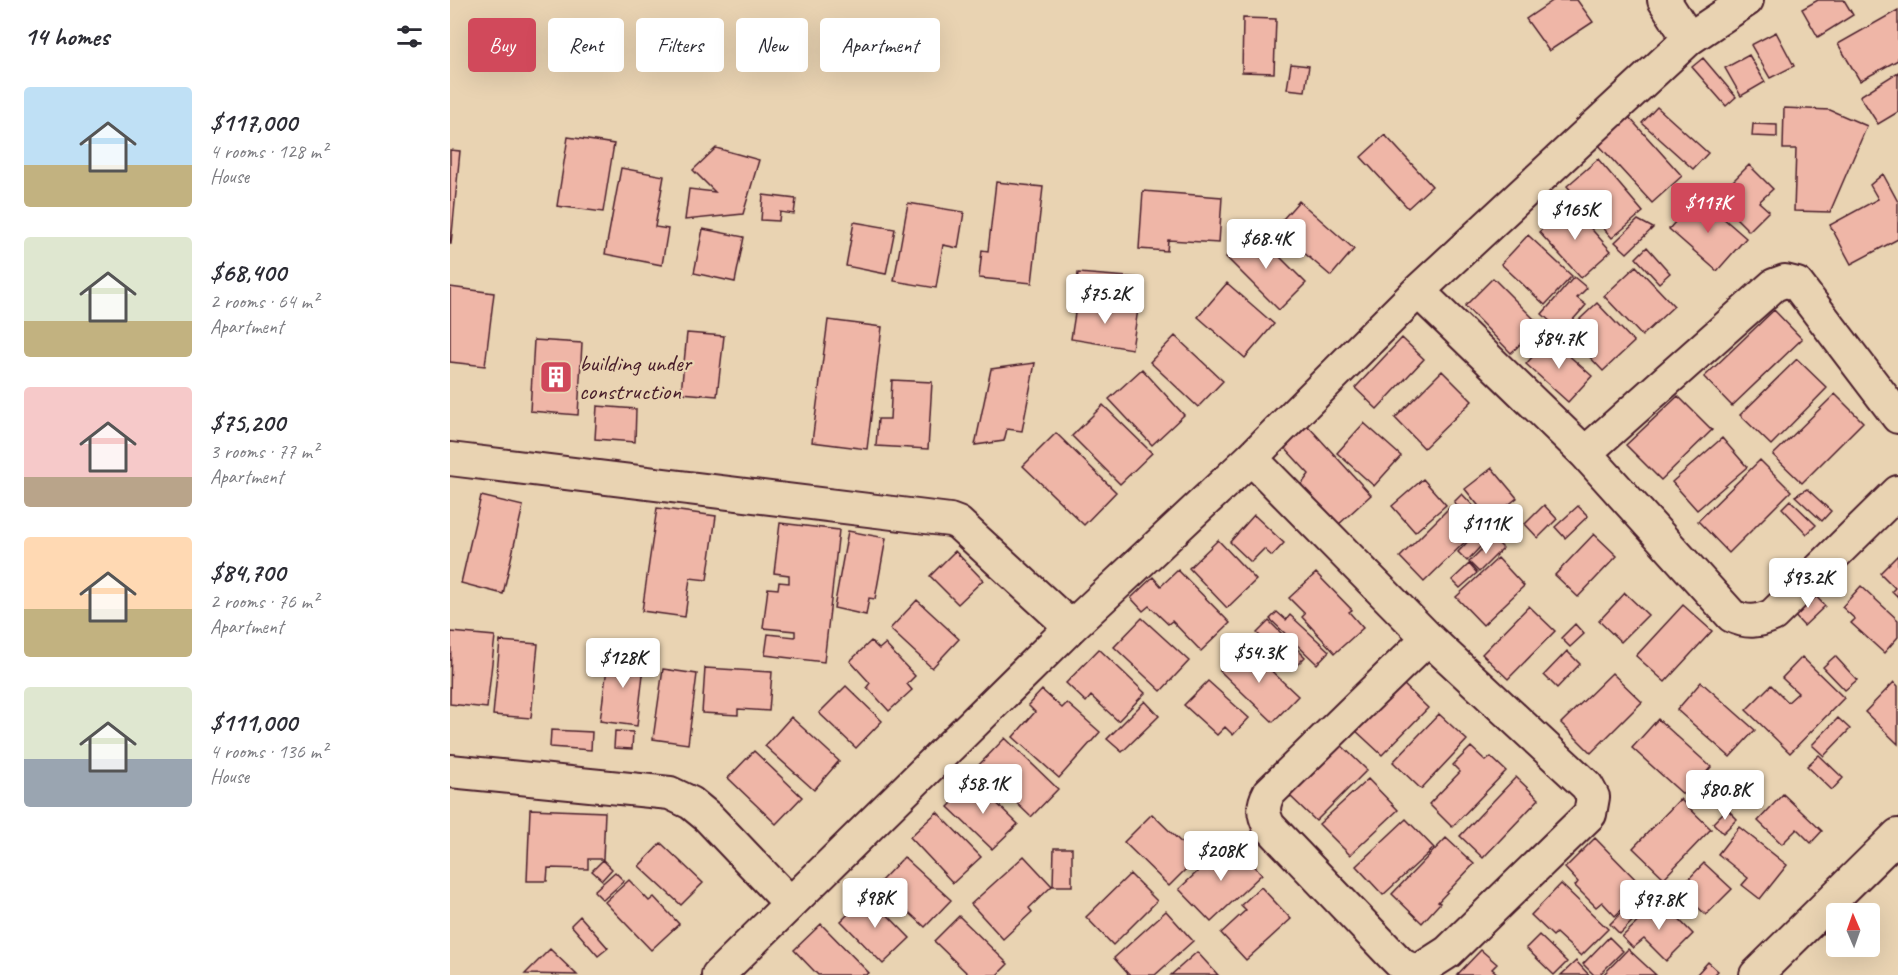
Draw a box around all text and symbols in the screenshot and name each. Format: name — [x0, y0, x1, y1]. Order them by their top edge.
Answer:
chip: Buy — [468, 18, 536, 72]
chip: Rent — [548, 18, 624, 72]
chip: Filters — [636, 18, 724, 72]
chip: New — [736, 18, 808, 72]
chip: Apartment — [820, 18, 940, 72]
text: 14 homes — [24, 20, 109, 53]
icon: filters — [393, 20, 426, 53]
text: $117,000 — [210, 106, 297, 139]
icon: home — [72, 111, 144, 183]
text: 4 rooms · 128 m² — [210, 139, 327, 164]
text: House — [210, 164, 249, 189]
pin: $117K — [1666, 183, 1750, 234]
pin: $165K — [1533, 190, 1617, 241]
text: $117K — [1685, 190, 1731, 215]
text: $165K — [1552, 197, 1598, 222]
pin: $68.4K — [1217, 219, 1315, 270]
text: $68.4K — [1241, 226, 1291, 251]
text: $68,400 — [210, 256, 286, 289]
icon: home — [72, 261, 144, 333]
pin: $75.2K — [1056, 274, 1154, 325]
text: $75.2K — [1080, 281, 1130, 306]
text: 2 rooms · 64 m² — [210, 289, 318, 314]
text: Apartment — [210, 314, 283, 339]
pin: $84.7K — [1510, 319, 1608, 370]
text: $84.7K — [1534, 326, 1584, 351]
place label: building under construction — [579, 348, 694, 406]
building icon: building under construction — [538, 359, 574, 395]
text: $75,200 — [210, 406, 285, 439]
icon: home — [72, 411, 144, 483]
text: 3 rooms · 77 m² — [210, 439, 318, 464]
text: Apartment — [210, 464, 283, 489]
pin: $111K — [1444, 504, 1528, 555]
text: $111K — [1463, 511, 1509, 536]
text: $84,700 — [210, 556, 285, 589]
pin: $93.2K — [1759, 558, 1857, 609]
icon: home — [72, 561, 144, 633]
text: $93.2K — [1783, 565, 1833, 590]
text: 2 rooms · 76 m² — [210, 589, 318, 614]
text: Apartment — [210, 614, 283, 639]
pin: $54.3K — [1210, 633, 1308, 684]
pin: $128K — [581, 638, 665, 689]
text: $54.3K — [1234, 640, 1284, 665]
text: $128K — [600, 645, 646, 670]
text: $111,000 — [210, 706, 297, 739]
icon: home — [72, 711, 144, 783]
text: 4 rooms · 136 m² — [210, 739, 327, 764]
text: House — [210, 764, 249, 789]
pin: $58.1K — [934, 764, 1032, 815]
pin: $80.8K — [1676, 770, 1774, 821]
text: $58.1K — [958, 771, 1008, 796]
text: $80.8K — [1700, 777, 1750, 802]
pin: $208K — [1179, 831, 1263, 882]
text: $208K — [1198, 838, 1244, 863]
pin: $98K — [839, 878, 911, 929]
pin: $97.8K — [1610, 880, 1708, 931]
text: $98K — [857, 885, 893, 910]
text: $97.8K — [1634, 887, 1684, 912]
north arrow — [1826, 903, 1880, 957]
map controls — [1826, 903, 1880, 957]

